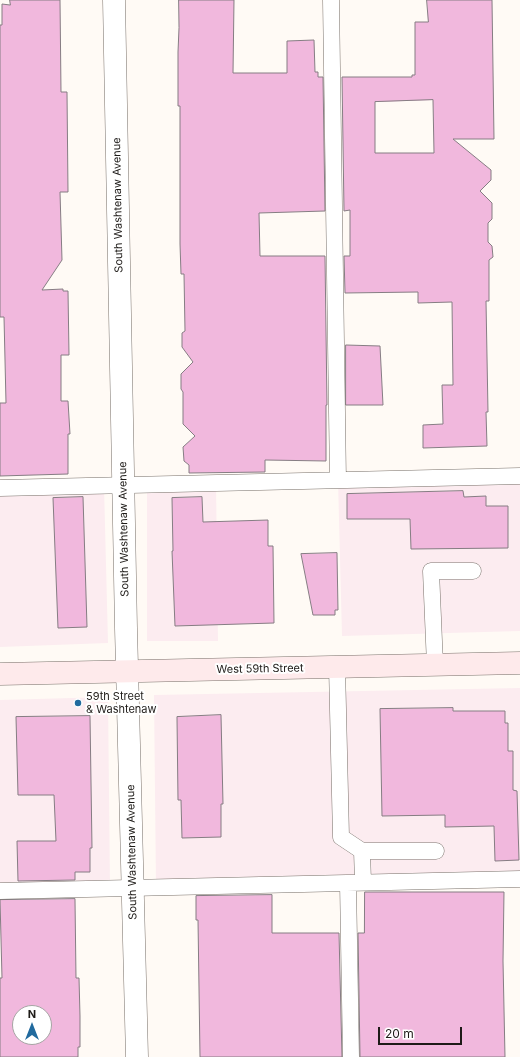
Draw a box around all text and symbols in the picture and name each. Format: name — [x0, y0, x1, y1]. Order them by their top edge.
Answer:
street label: South Washtenaw Avenue — [110, 137, 126, 273]
street label: South Washtenaw Avenue — [116, 461, 132, 597]
street label: West 59th Street — [216, 662, 304, 676]
place label: 59th Street & Washtenaw — [86, 690, 157, 716]
marker: 59th Street & Washtenaw — [73, 698, 83, 708]
street label: South Washtenaw Avenue — [124, 784, 140, 920]
north arrow — [12, 1005, 52, 1045]
text: N — [28, 1007, 36, 1021]
scale bar — [380, 1019, 464, 1045]
text: 20 m — [385, 1026, 414, 1041]

